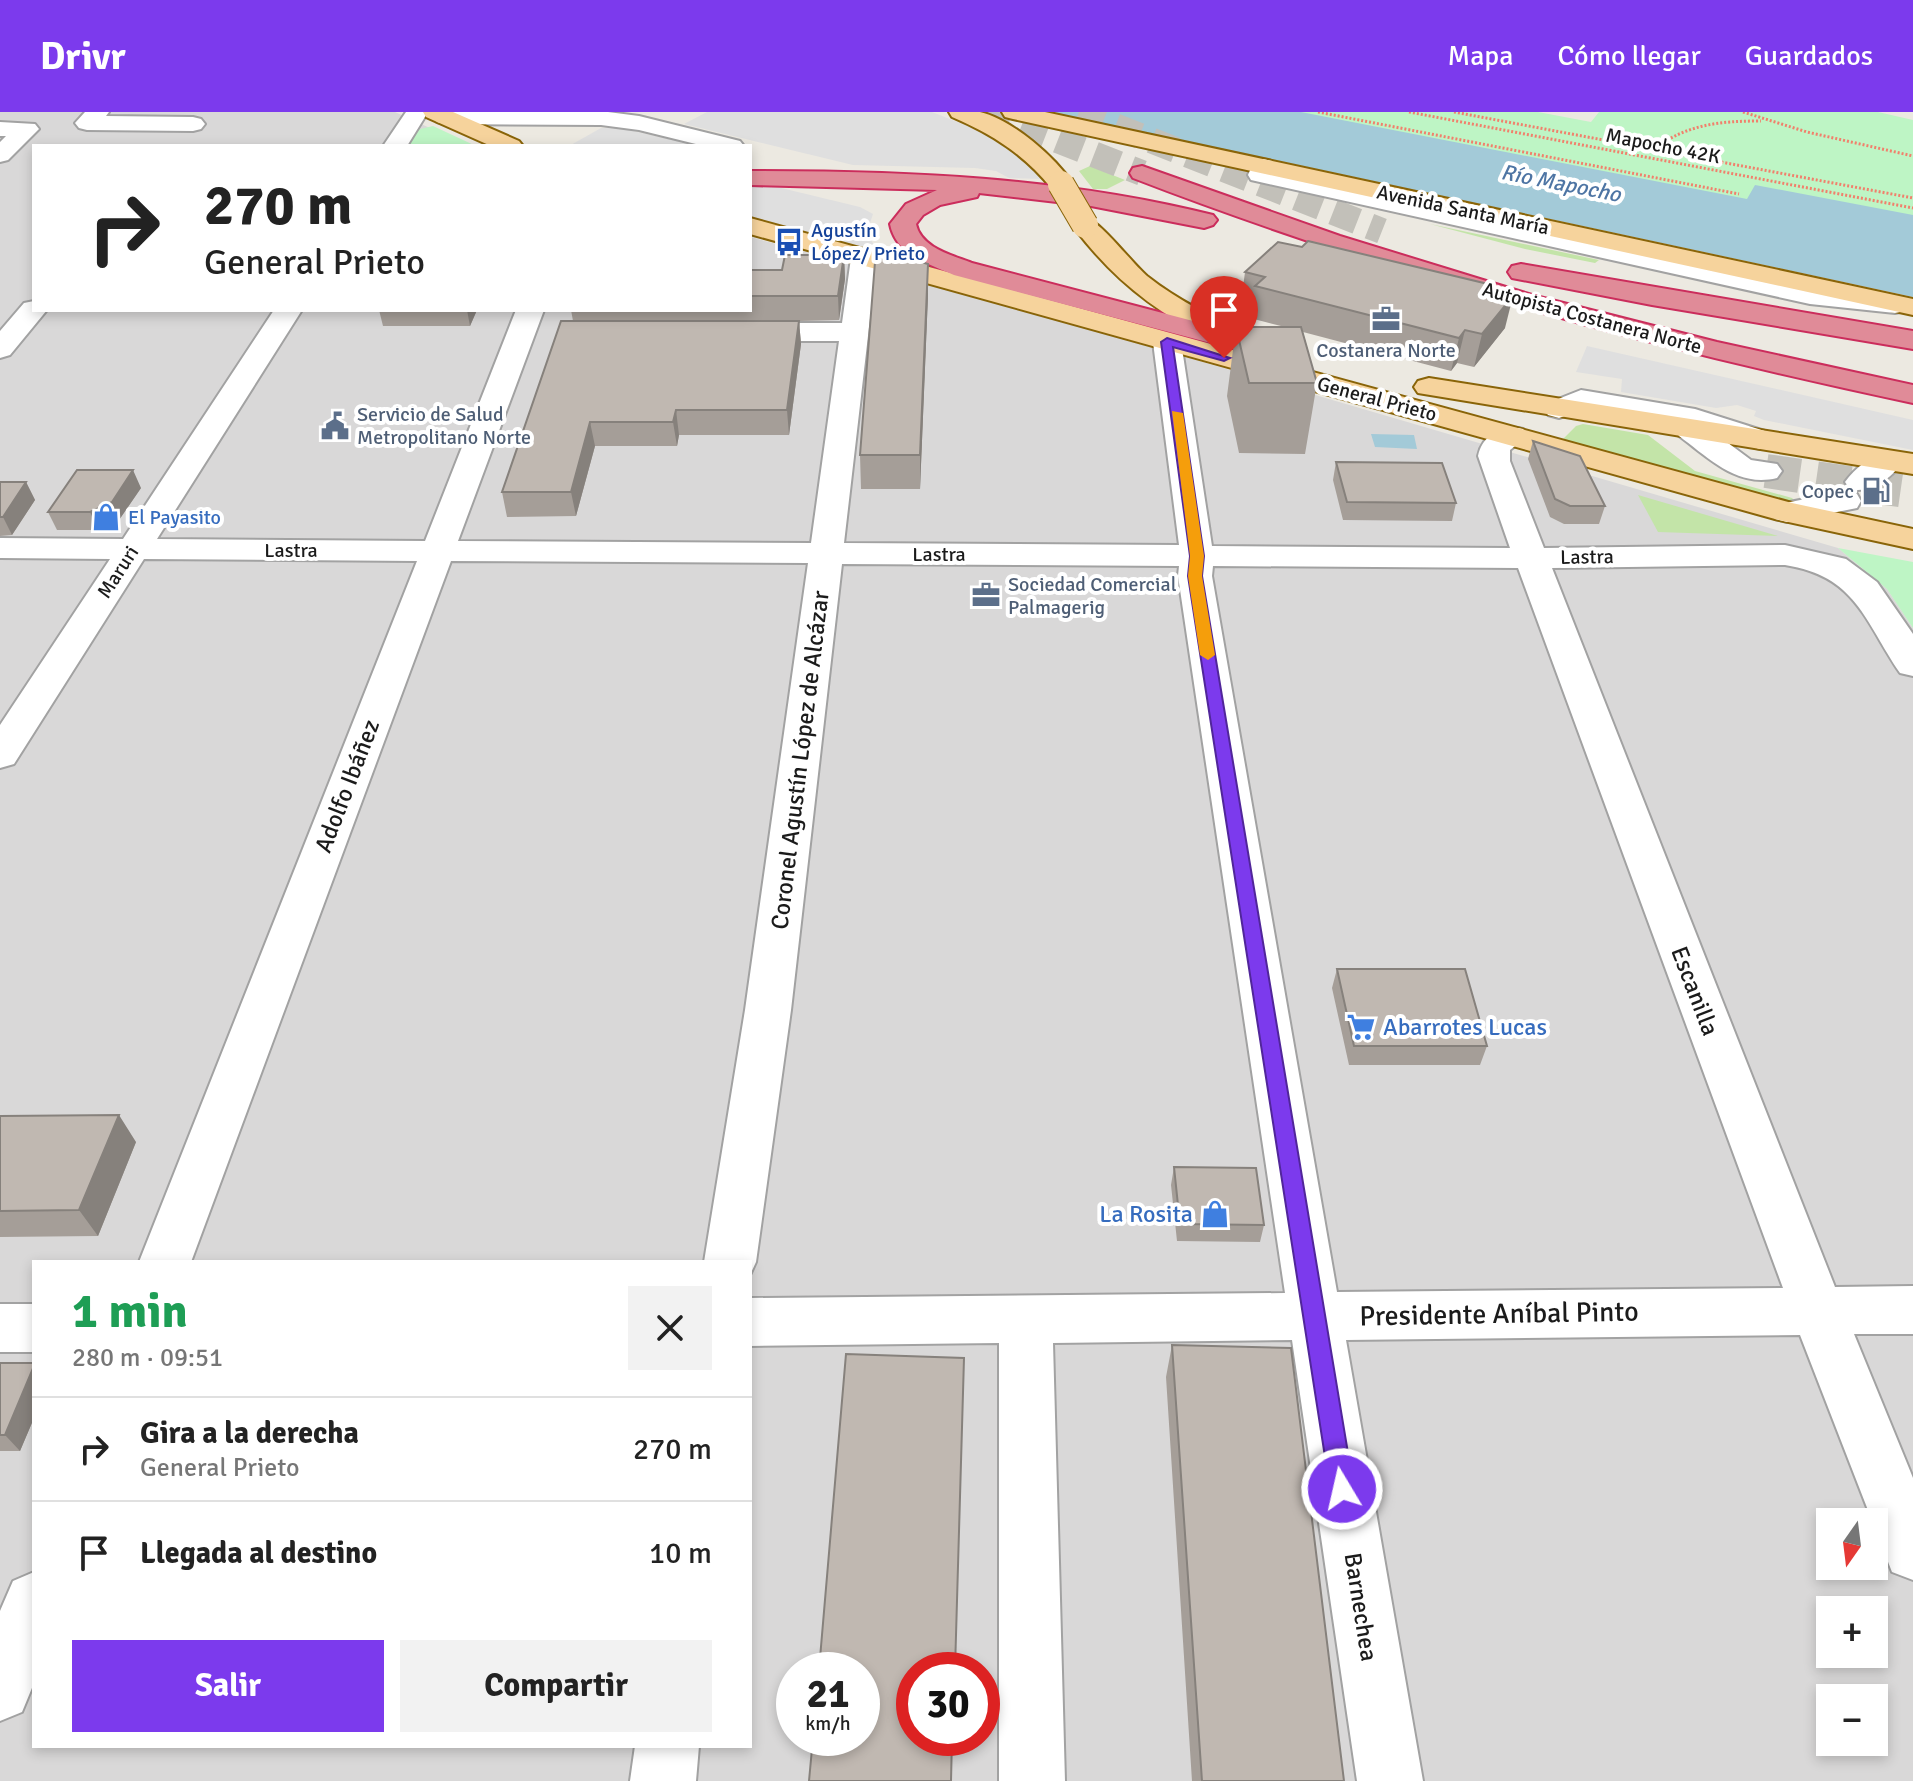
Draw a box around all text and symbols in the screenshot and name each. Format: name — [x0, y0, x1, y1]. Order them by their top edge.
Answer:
text: Drivr — [40, 33, 126, 80]
text: Mapa — [1448, 39, 1513, 73]
text: Cómo llegar — [1557, 39, 1701, 73]
text: Guardados — [1745, 39, 1873, 73]
street label: Mapocho 42K — [1604, 123, 1722, 169]
water label: Río Mapocho — [1499, 158, 1625, 208]
text: 270 m — [204, 171, 352, 240]
icon: right — [72, 176, 176, 280]
street label: Avenida Santa María — [1375, 180, 1551, 240]
place label: Agustín López/ Prieto — [811, 218, 925, 266]
bus stop icon: Agustín López/ Prieto — [774, 227, 804, 257]
text: General Prieto — [204, 240, 425, 285]
pin — [1190, 276, 1258, 358]
street label: Autopista Costanera Norte — [1480, 277, 1704, 359]
icon: arrive — [1202, 288, 1246, 332]
office icon: Costanera Norte — [1371, 304, 1401, 334]
place label: Costanera Norte — [1316, 338, 1456, 363]
street label: General Prieto — [1314, 371, 1440, 427]
place label: Servicio de Salud Metropolitano Norte — [357, 402, 531, 450]
public building icon: Servicio de Salud Metropolitano Norte — [320, 411, 350, 441]
fuel station icon: Copec — [1861, 476, 1891, 506]
place label: Copec — [1802, 479, 1854, 504]
shop icon: El Payasito — [91, 502, 121, 532]
place label: El Payasito — [128, 505, 221, 530]
street label: Lastra — [264, 538, 318, 563]
street label: Maruri — [92, 541, 144, 603]
street label: Lastra — [912, 542, 966, 567]
street label: Lastra — [1560, 544, 1614, 570]
place label: Sociedad Comercial Palmagerig — [1008, 572, 1177, 620]
office icon: Sociedad Comercial Palmagerig — [971, 580, 1001, 610]
street label: Coronel Agustín López de Alcázar — [764, 589, 836, 931]
street label: Adolfo Ibáñez — [308, 715, 386, 857]
street label: Escanilla — [1664, 942, 1726, 1040]
supermarket icon: Abarrotes Lucas — [1346, 1012, 1376, 1042]
place label: Abarrotes Lucas — [1383, 1012, 1547, 1042]
place label: La Rosita — [1099, 1199, 1193, 1229]
shop icon: La Rosita — [1200, 1199, 1230, 1229]
text: 1 min — [72, 1282, 188, 1341]
button: close — [628, 1286, 712, 1370]
street label: Presidente Aníbal Pinto — [1359, 1295, 1639, 1333]
text: 280 m · 09:51 — [72, 1342, 223, 1374]
text: Gira a la derecha — [140, 1415, 359, 1452]
icon: right — [72, 1427, 116, 1471]
text: 270 m — [633, 1431, 712, 1468]
position arrow — [1300, 1447, 1384, 1531]
text: General Prieto — [140, 1452, 300, 1484]
north arrow — [1816, 1508, 1888, 1580]
map controls — [1816, 1508, 1888, 1756]
icon: arrive — [72, 1531, 116, 1575]
text: Llegada al destino — [140, 1535, 377, 1572]
text: 10 m — [649, 1535, 712, 1572]
street label: Barnechea — [1338, 1551, 1384, 1663]
button: + — [1816, 1596, 1888, 1668]
button: Salir — [72, 1640, 384, 1732]
button: Compartir — [400, 1640, 712, 1732]
speed limit sign: 30 — [896, 1652, 1000, 1756]
text: 21 — [806, 1669, 850, 1719]
button: − — [1816, 1684, 1888, 1756]
text: km/h — [805, 1711, 851, 1736]

